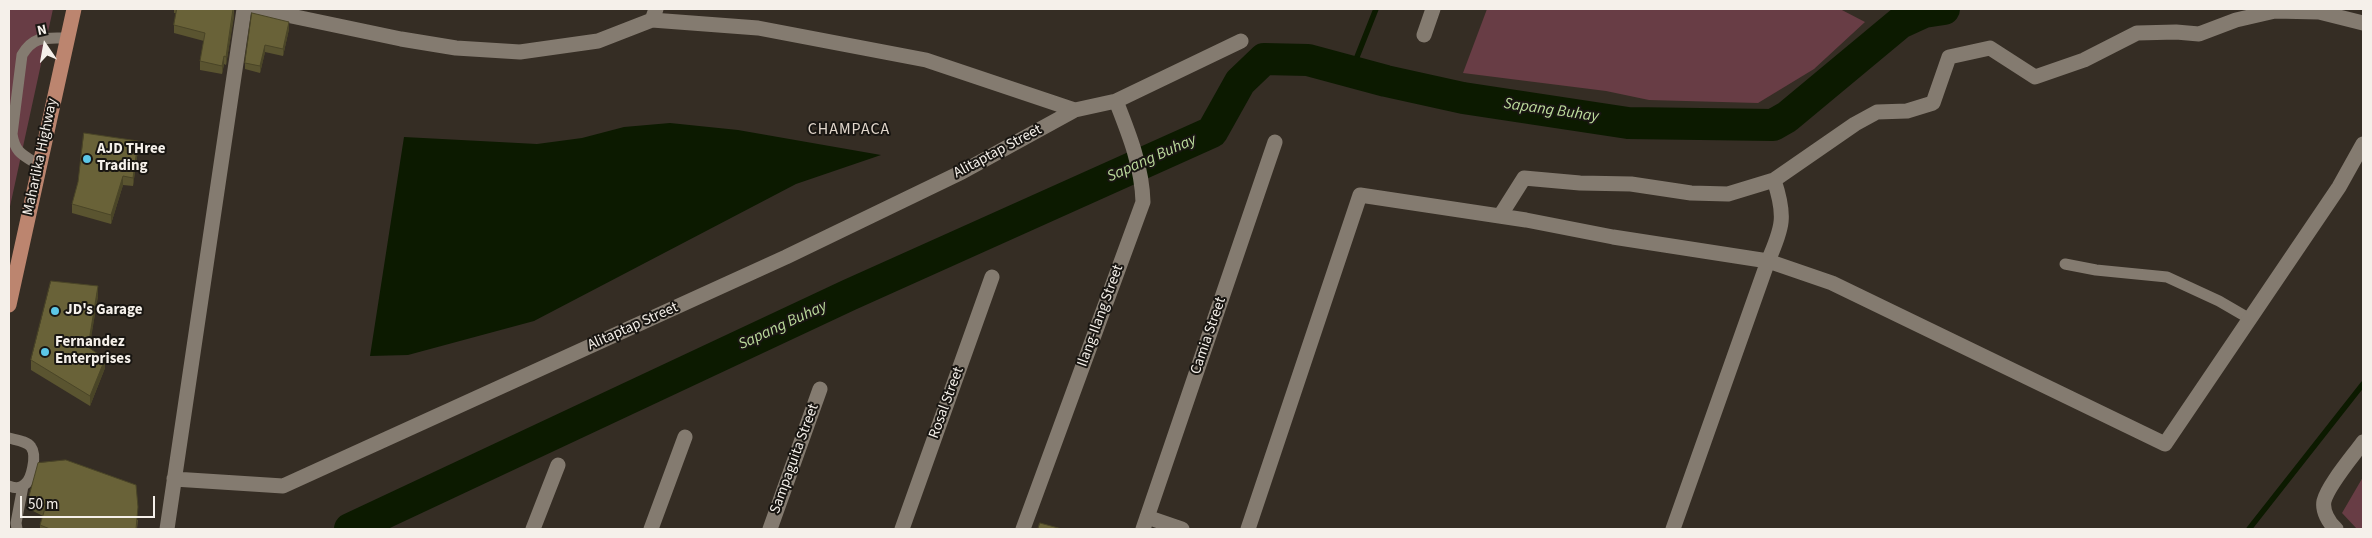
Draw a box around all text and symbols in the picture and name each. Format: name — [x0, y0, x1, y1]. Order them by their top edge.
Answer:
north arrow — [20, 20, 70, 70]
text: N — [35, 20, 49, 41]
water label: Sapang Buhay — [1502, 95, 1600, 127]
street label: Maharlika Highway — [20, 97, 62, 217]
district label: CHAMPACA — [807, 120, 891, 140]
street label: Alitaptap Street — [951, 121, 1045, 183]
water label: Sapang Buhay — [1104, 131, 1200, 187]
place label: AJD THree Trading — [97, 141, 166, 176]
marker: AJD THree Trading — [81, 153, 93, 165]
street label: Ilang-Ilang Street — [1074, 262, 1128, 370]
street label: Camia Street — [1187, 295, 1231, 377]
water label: Sapang Buhay — [736, 297, 830, 355]
street label: Alitaptap Street — [585, 299, 681, 355]
place label: JD's Garage — [65, 302, 142, 320]
marker: JD's Garage — [49, 305, 61, 317]
place label: Fernandez Enterprises — [55, 334, 131, 369]
marker: Fernandez Enterprises — [39, 346, 51, 358]
street label: Rosal Street — [926, 365, 968, 441]
street label: Sampaguita Street — [767, 401, 823, 517]
scale bar — [22, 486, 158, 518]
text: 50 m — [28, 494, 58, 515]

